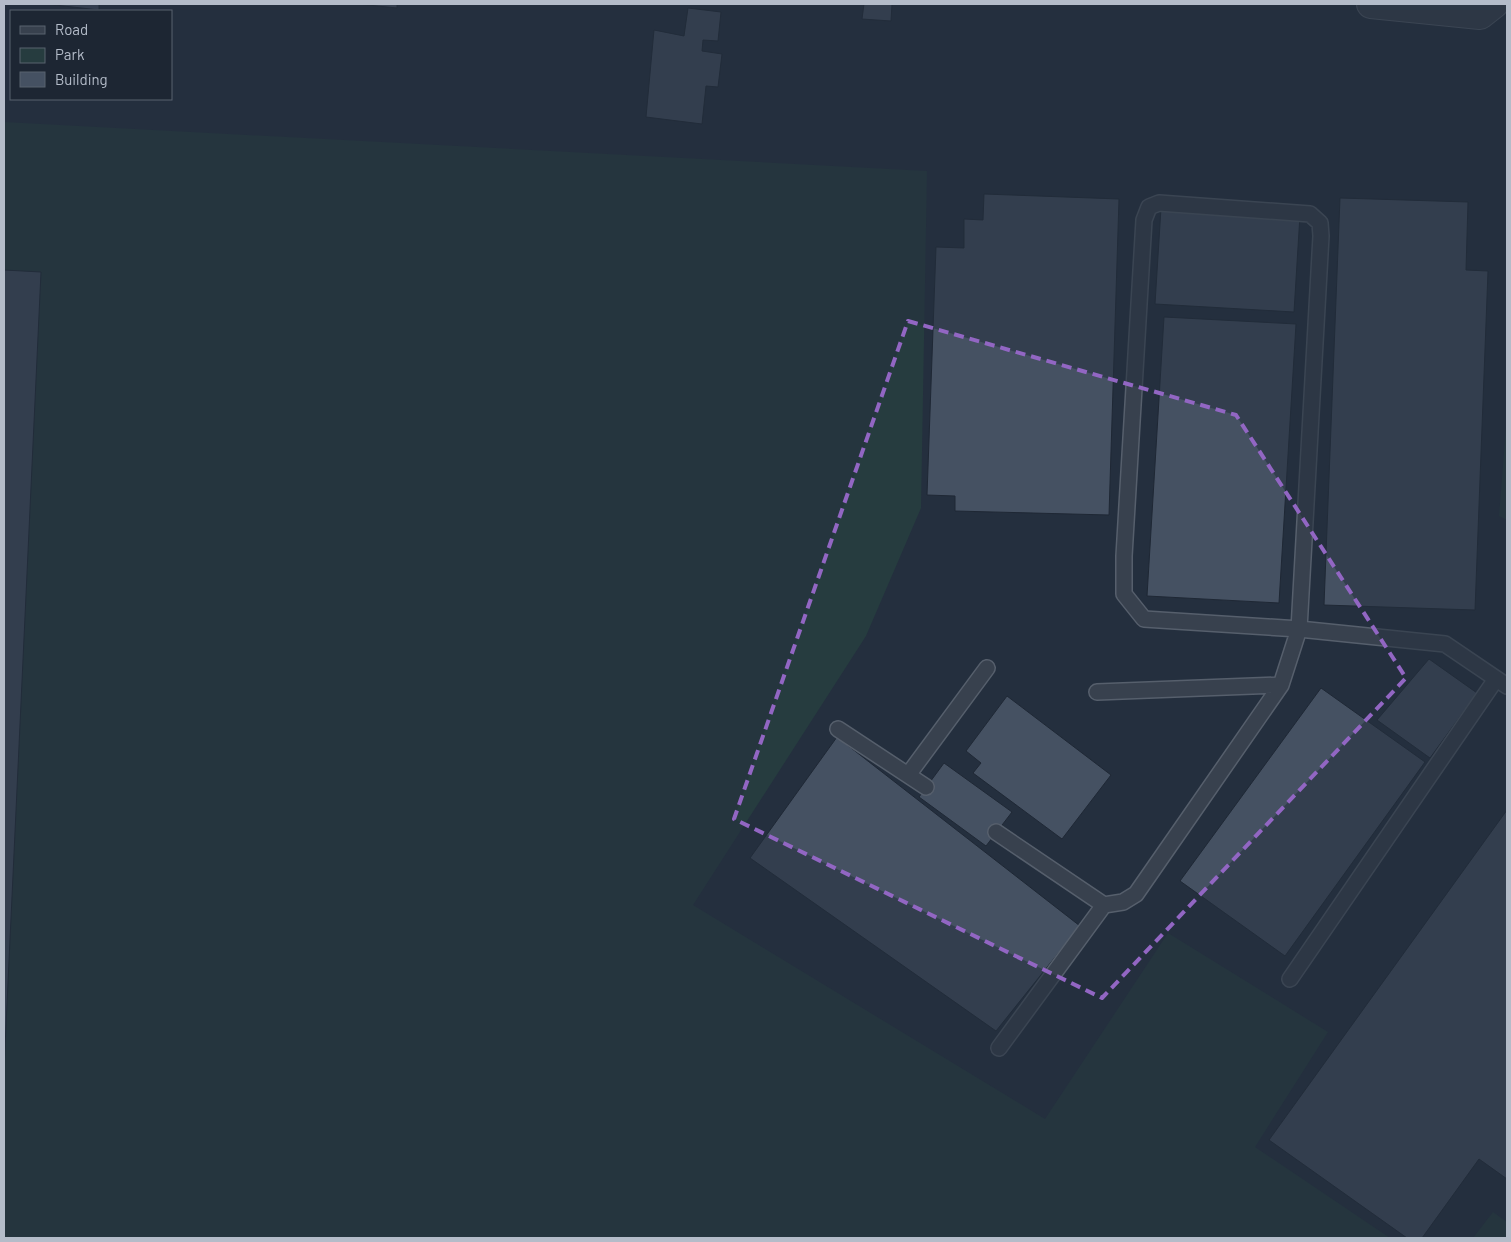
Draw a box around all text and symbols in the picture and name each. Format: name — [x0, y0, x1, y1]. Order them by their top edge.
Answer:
legend — [10, 10, 172, 100]
text: Road — [55, 20, 88, 38]
text: Park — [55, 45, 85, 63]
text: Building — [55, 70, 108, 88]

